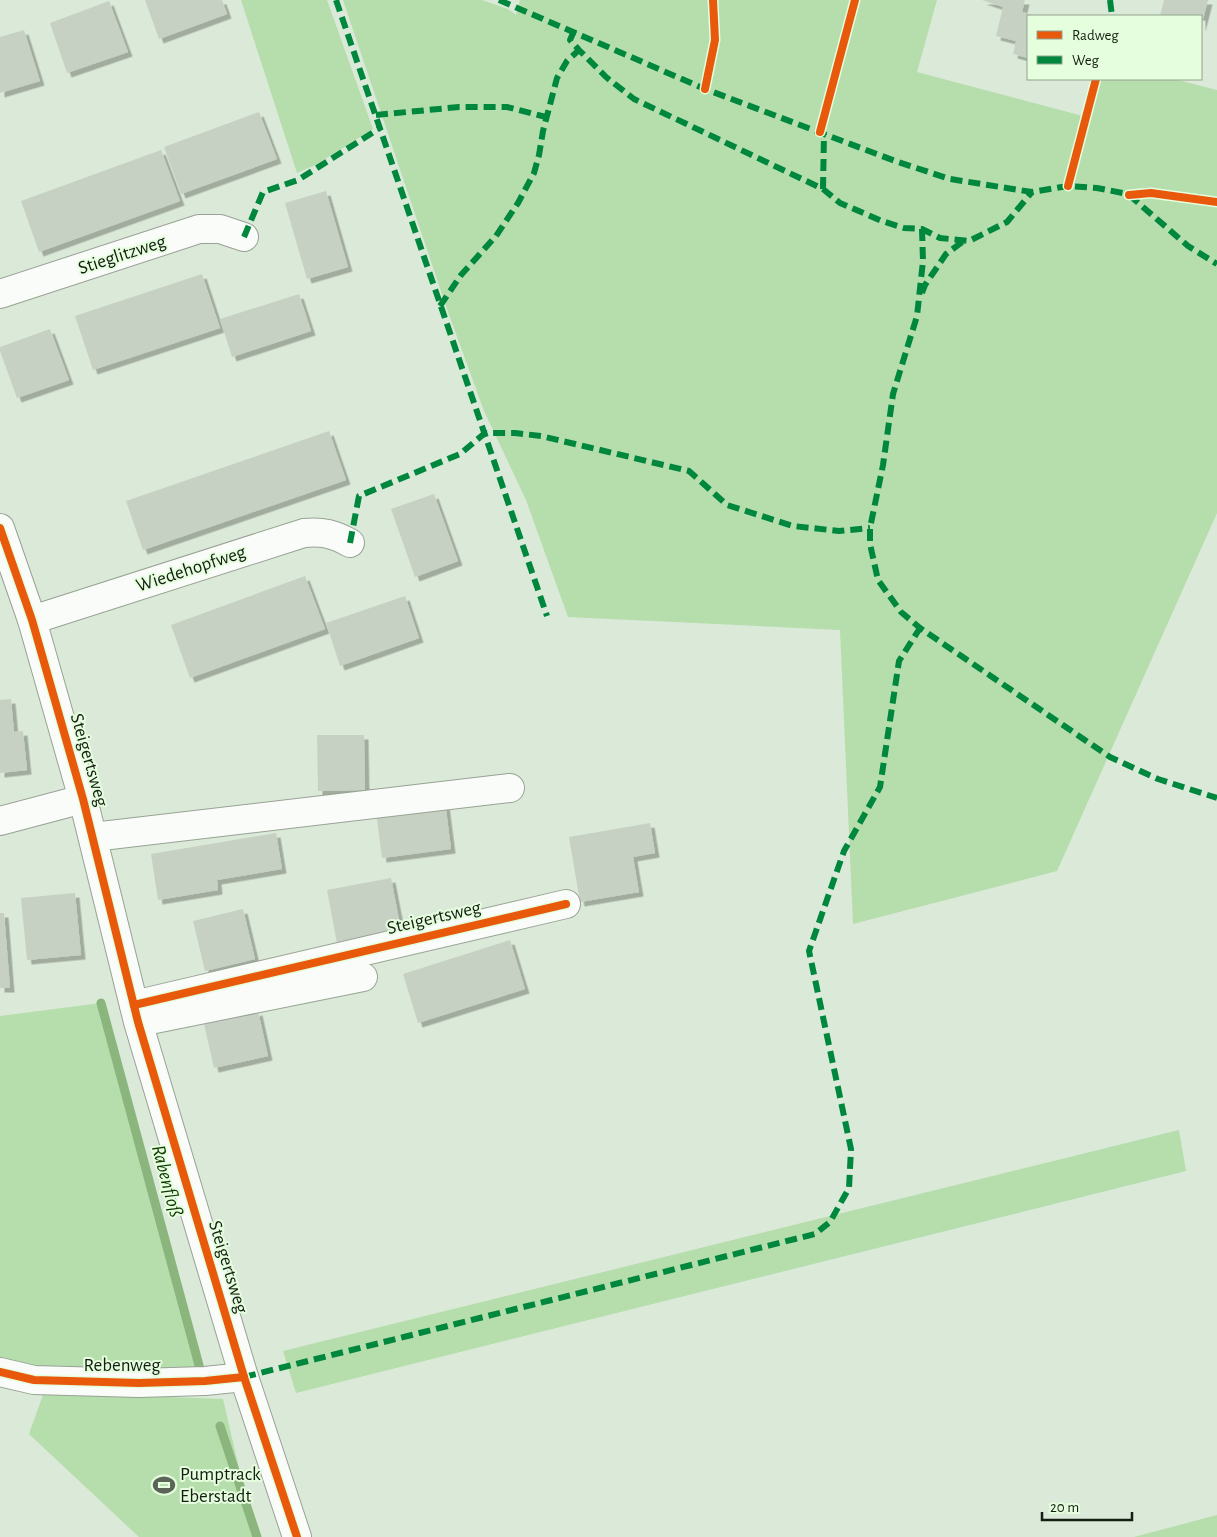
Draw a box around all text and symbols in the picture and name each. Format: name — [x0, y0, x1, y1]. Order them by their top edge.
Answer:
legend — [1027, 15, 1202, 80]
text: Radweg — [1072, 28, 1119, 43]
text: Weg — [1072, 53, 1100, 68]
street label: Stieglitzweg — [76, 232, 169, 278]
street label: Wiedehopfweg — [134, 542, 249, 596]
street label: Steigertsweg — [67, 711, 112, 809]
street label: Steigertsweg — [385, 898, 483, 938]
water label: Rabenfloß — [148, 1143, 186, 1219]
street label: Steigertsweg — [205, 1218, 251, 1316]
street label: Rebenweg — [84, 1356, 161, 1375]
place label: Pumptrack Eberstadt — [180, 1465, 261, 1506]
sports icon: Pumptrack Eberstadt — [151, 1472, 177, 1498]
scale bar — [1042, 1490, 1132, 1522]
text: 20 m — [1050, 1500, 1079, 1515]

